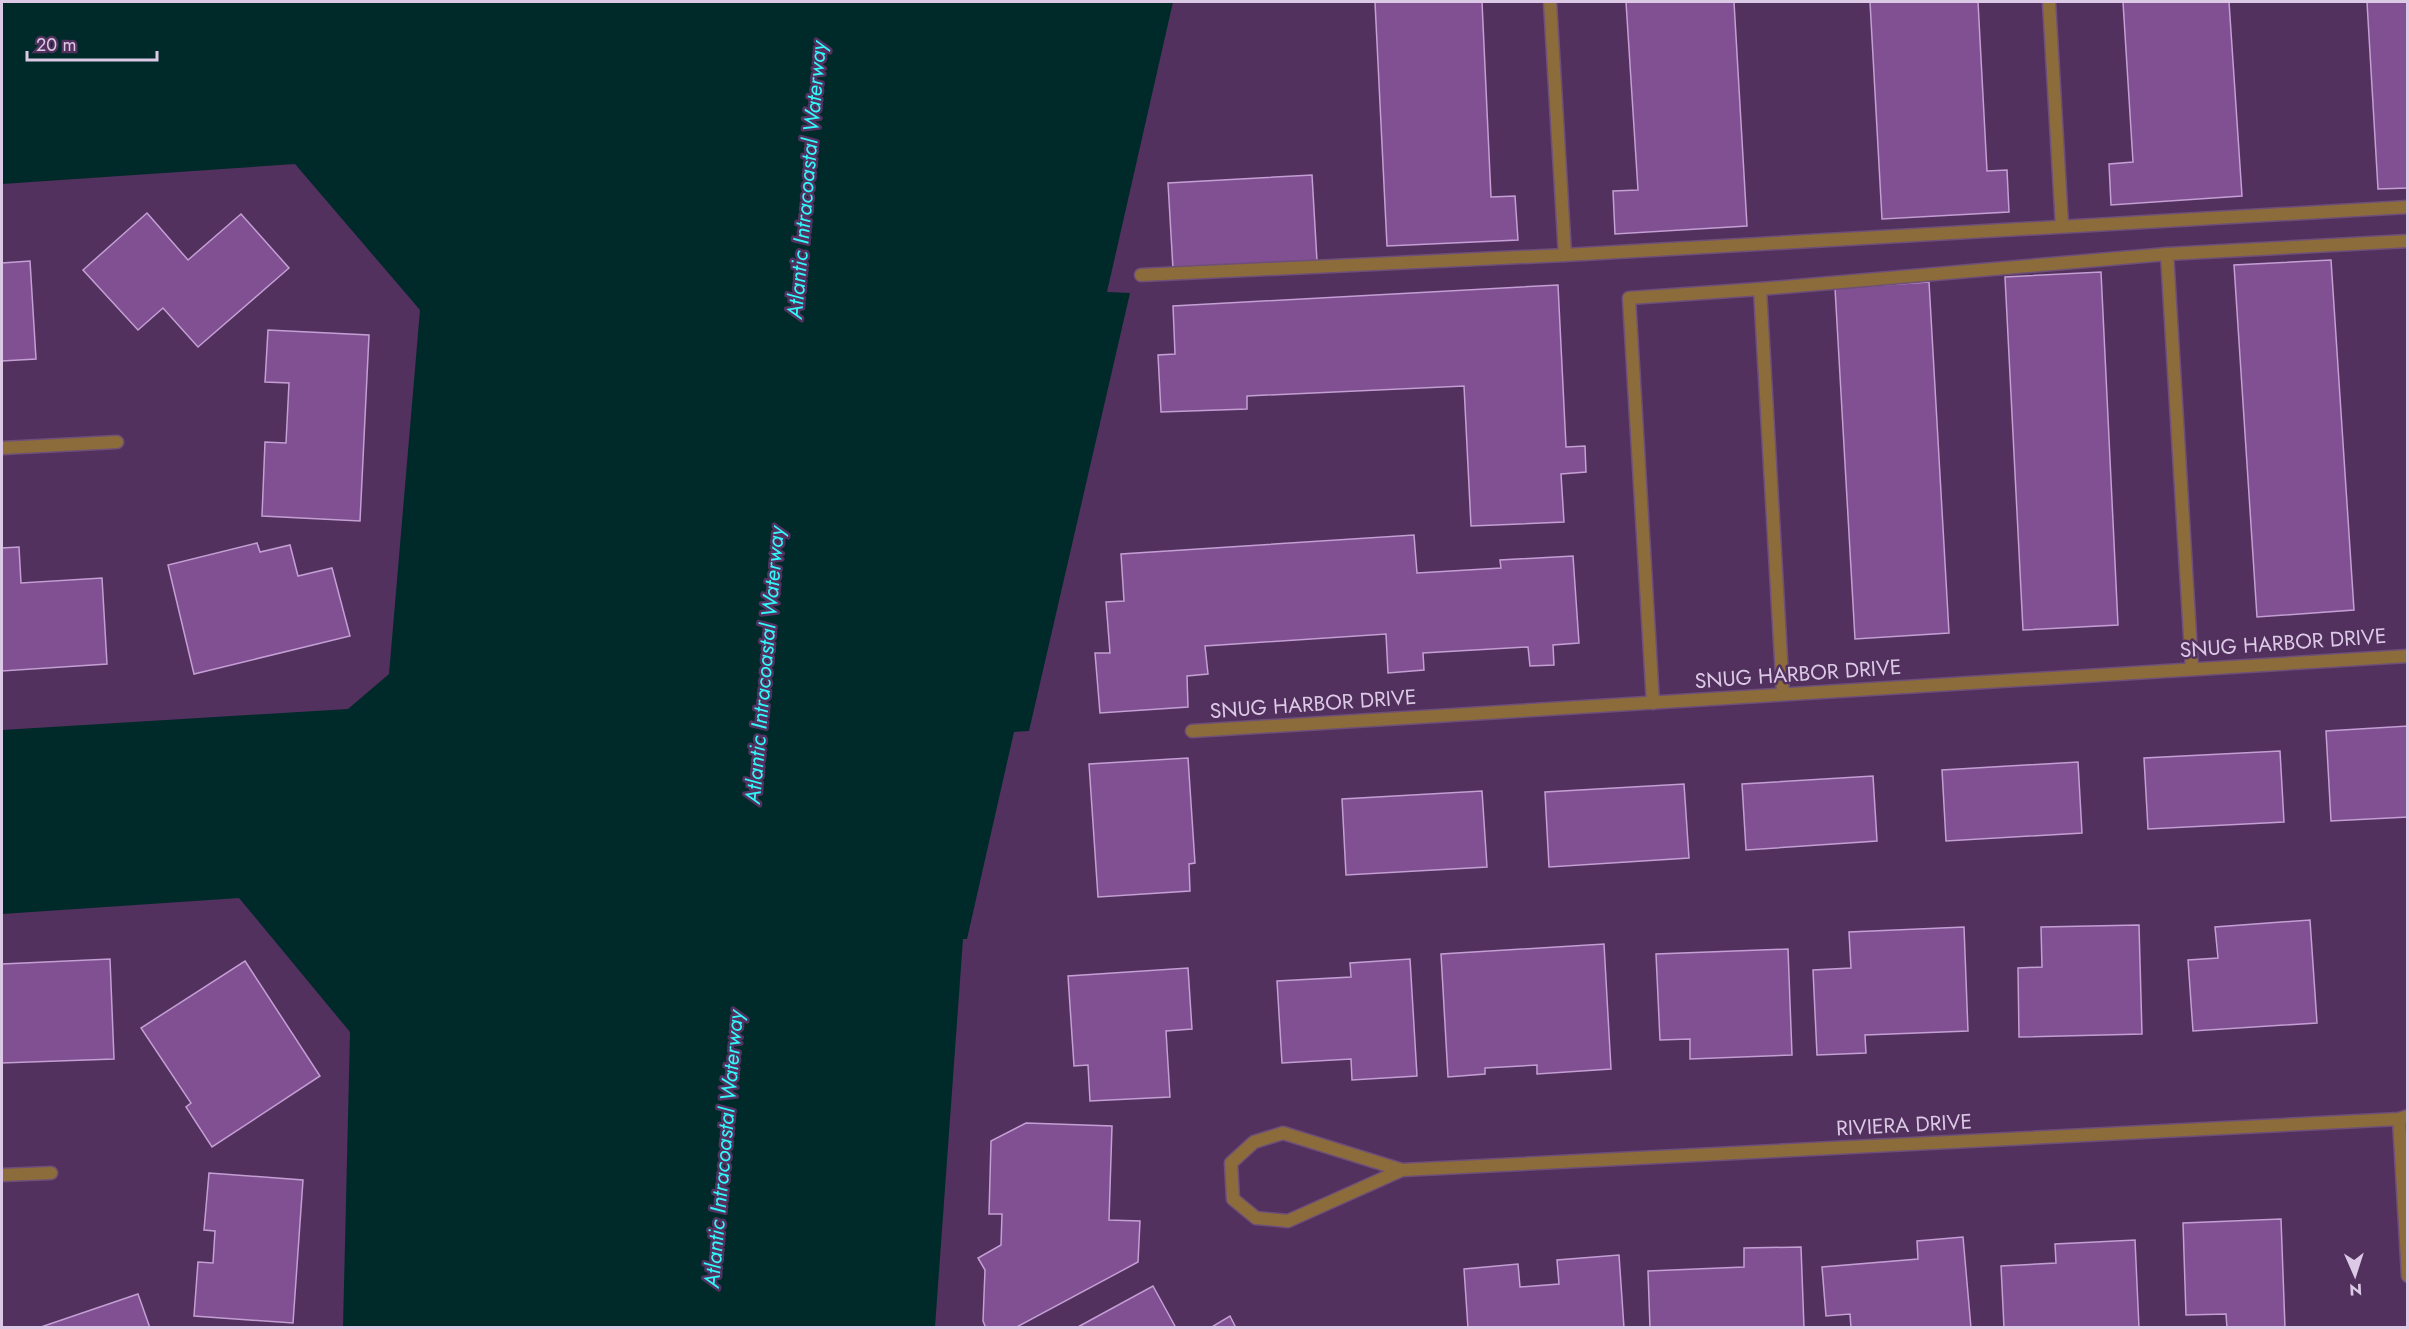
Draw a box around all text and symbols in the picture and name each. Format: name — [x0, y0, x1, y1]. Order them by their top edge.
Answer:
scale bar — [27, 24, 158, 62]
text: 20 m — [36, 32, 76, 58]
water label: Atlantic Intracoastal Waterway — [778, 38, 834, 321]
water label: Atlantic Intracoastal Waterway — [736, 523, 792, 806]
street label: SNUG HARBOR DRIVE — [2179, 621, 2387, 665]
street label: SNUG HARBOR DRIVE — [1694, 652, 1902, 696]
street label: SNUG HARBOR DRIVE — [1209, 682, 1417, 726]
water label: Atlantic Intracoastal Waterway — [695, 1007, 751, 1290]
street label: RIVIERA DRIVE — [1835, 1106, 1973, 1144]
north arrow — [2325, 1245, 2385, 1305]
text: N — [2349, 1278, 2363, 1301]

